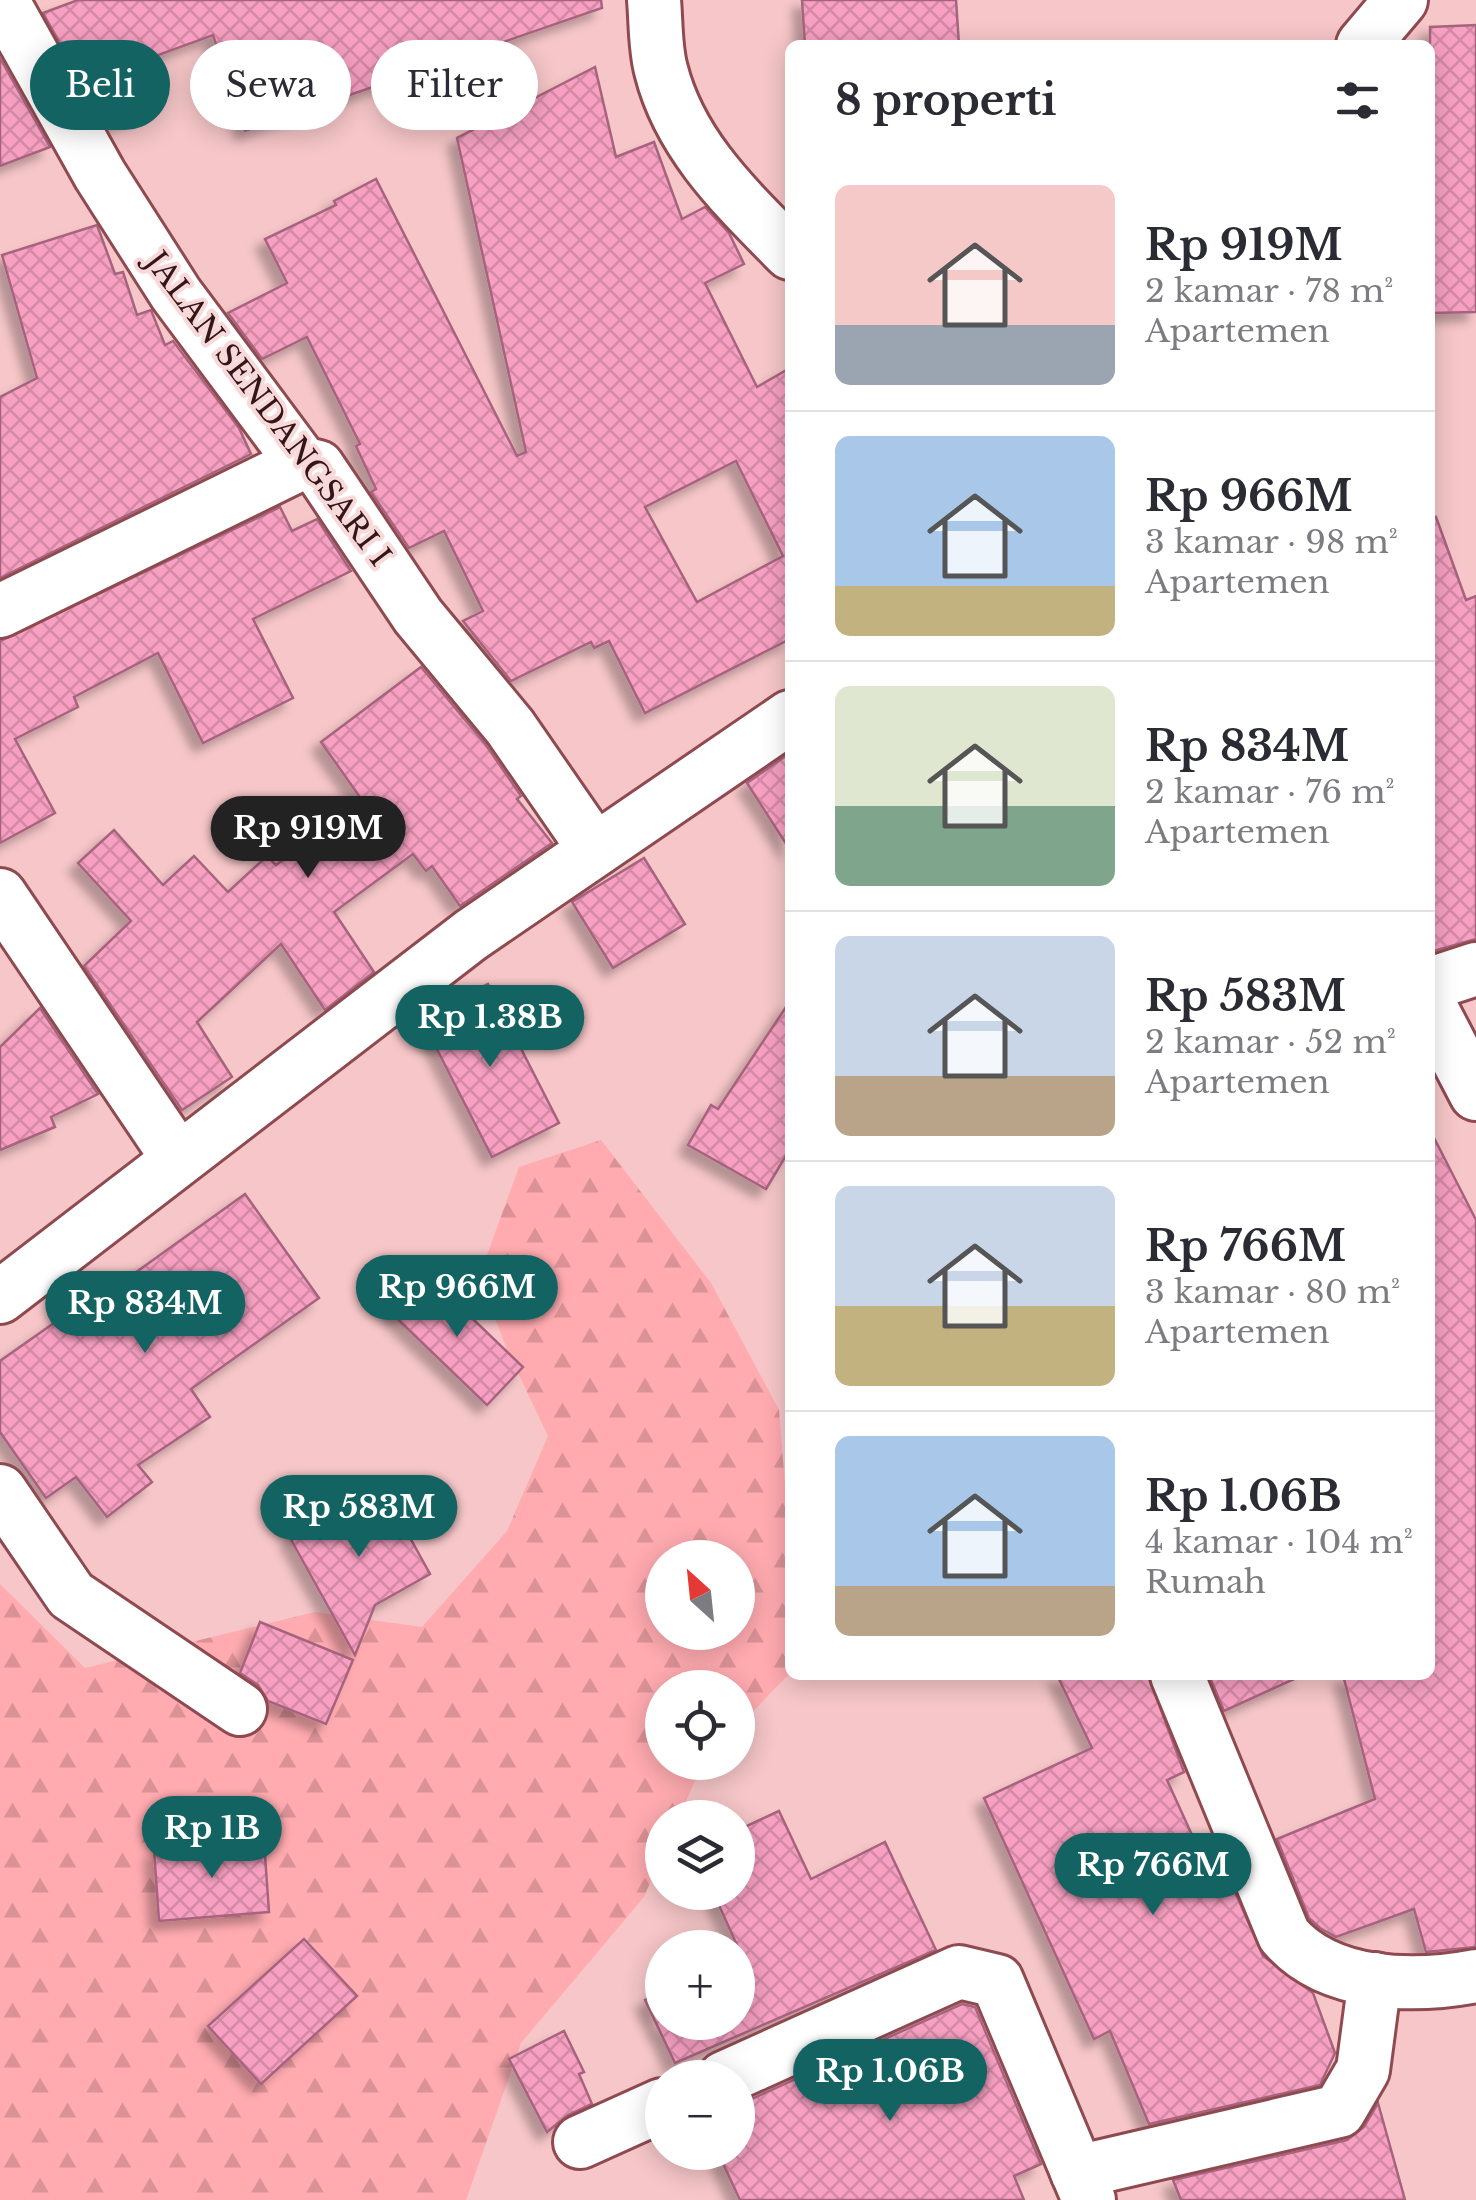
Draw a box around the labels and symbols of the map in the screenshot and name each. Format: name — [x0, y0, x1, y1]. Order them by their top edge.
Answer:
street label: JALAN SENDANGSARI I — [136, 241, 399, 573]
pin: Rp 919M — [216, 796, 400, 881]
pin: Rp 1.38B — [387, 985, 593, 1070]
pin: Rp 966M — [365, 1255, 549, 1340]
pin: Rp 834M — [53, 1271, 237, 1356]
pin: Rp 583M — [267, 1475, 451, 1560]
north arrow — [645, 1540, 755, 1650]
pin: Rp 1B — [142, 1796, 282, 1881]
pin: Rp 766M — [1061, 1833, 1245, 1918]
pin: Rp 1.06B — [787, 2039, 993, 2124]

